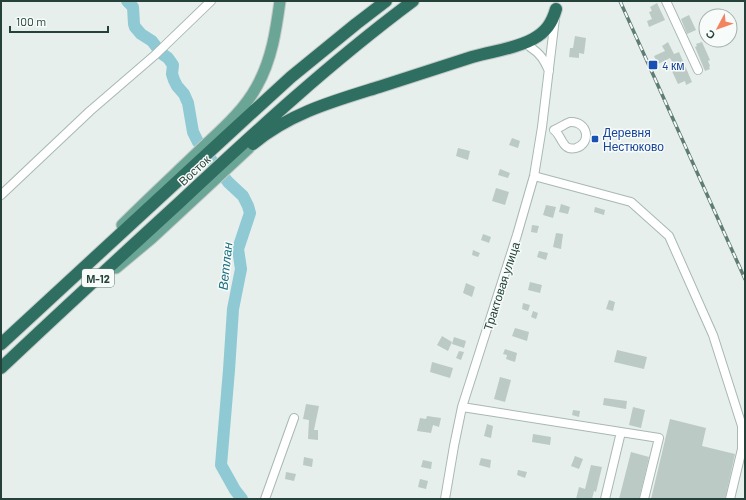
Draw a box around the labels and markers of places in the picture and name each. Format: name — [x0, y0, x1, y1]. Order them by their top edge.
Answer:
place label: 4 км — [662, 58, 685, 72]
marker: 4 км — [647, 59, 659, 71]
place label: Деревня Нестюково — [603, 125, 664, 153]
marker: Деревня Нестюково — [590, 134, 600, 144]

